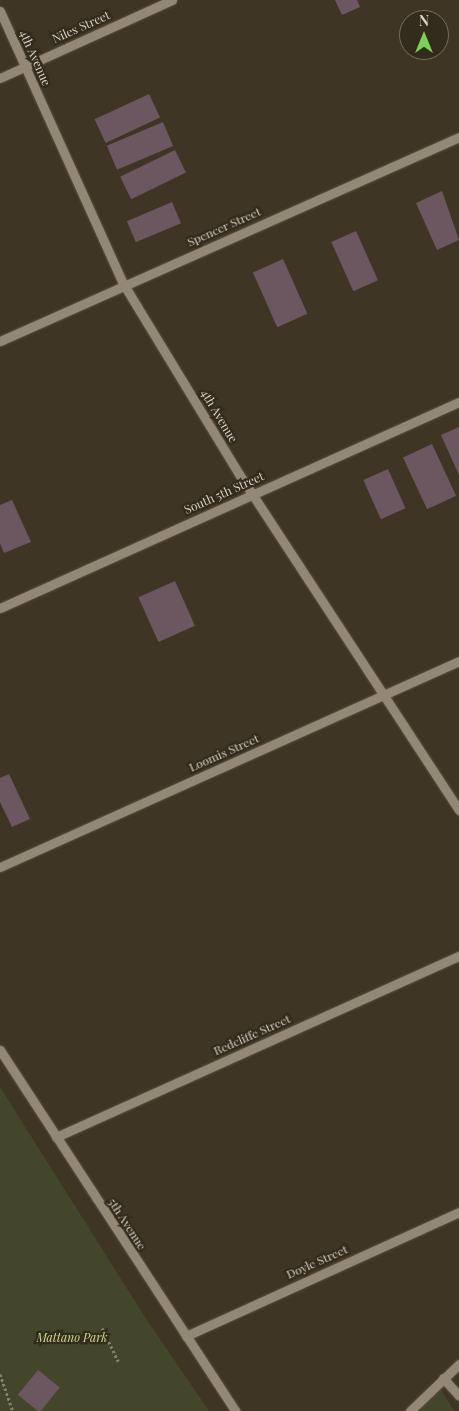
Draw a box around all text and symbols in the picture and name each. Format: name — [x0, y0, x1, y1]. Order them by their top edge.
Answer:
street label: Niles Street — [50, 8, 112, 46]
north arrow — [399, 10, 449, 60]
text: N — [419, 11, 429, 30]
street label: 4th Avenue — [16, 28, 54, 88]
street label: Spencer Street — [185, 204, 263, 250]
street label: 4th Avenue — [197, 387, 241, 445]
street label: South 5th Street — [182, 469, 266, 517]
street label: Loomis Street — [187, 731, 261, 775]
street label: Redcliffe Street — [211, 1012, 293, 1058]
street label: 5th Avenue — [105, 1195, 149, 1253]
street label: Doyle Street — [284, 1242, 350, 1282]
park label: Mattano Park — [36, 1331, 108, 1345]

